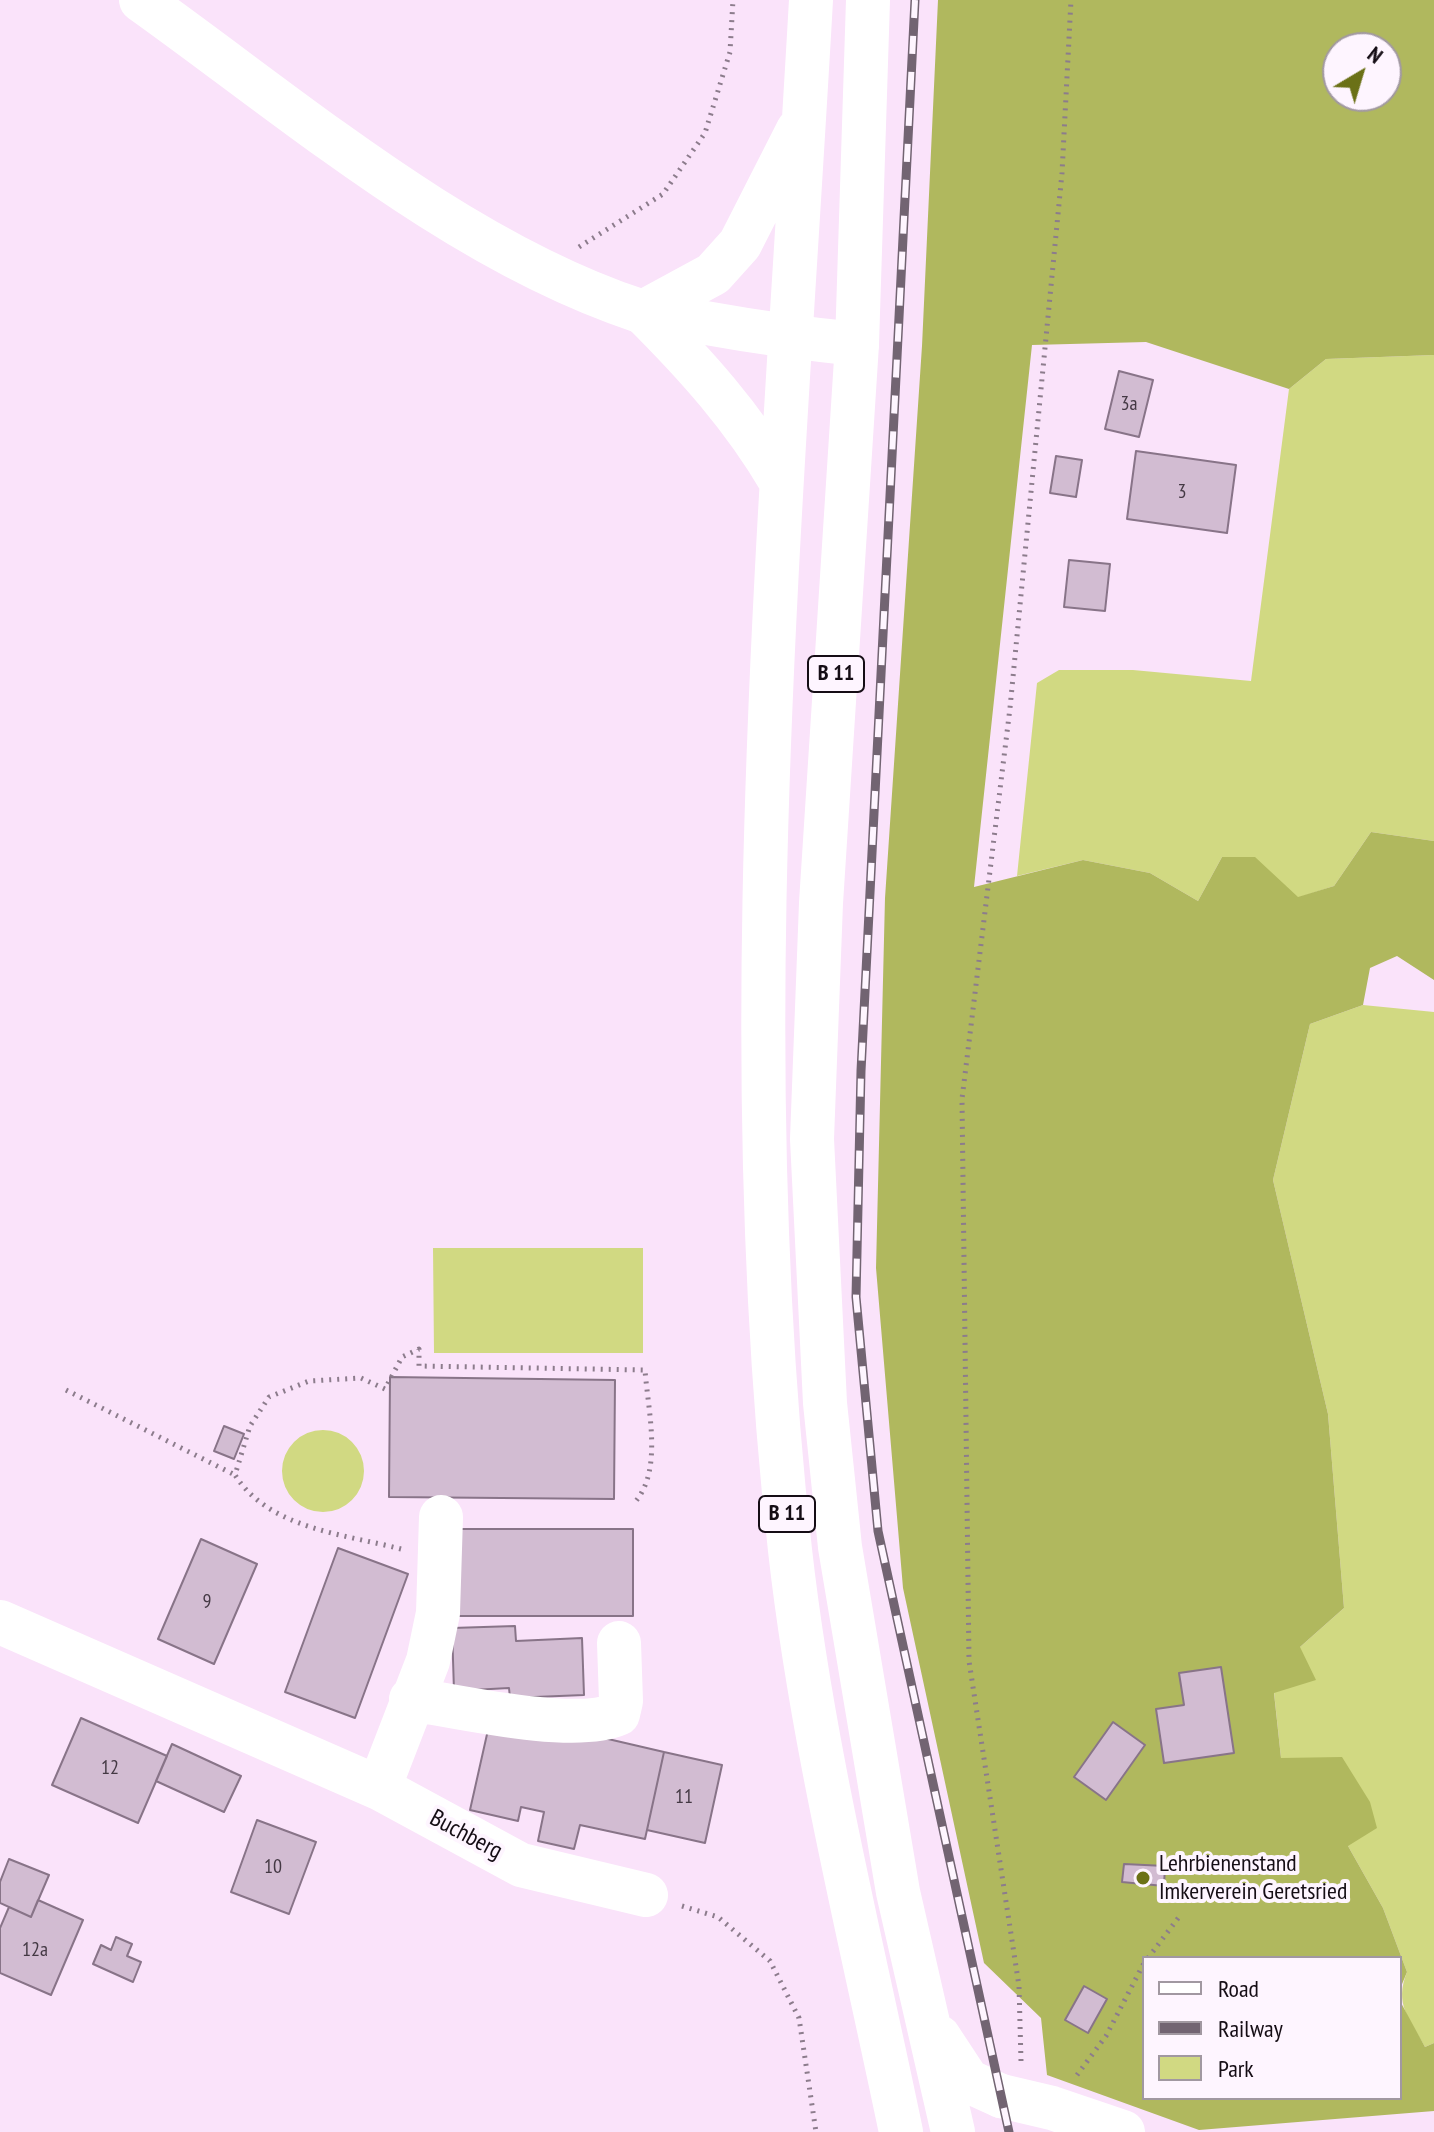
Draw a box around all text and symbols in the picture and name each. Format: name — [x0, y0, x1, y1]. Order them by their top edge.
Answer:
north arrow — [1322, 32, 1402, 112]
text: N — [1362, 40, 1389, 69]
house number: 3a — [1121, 392, 1137, 416]
house number: 3 — [1178, 480, 1186, 504]
road number: B 11 — [808, 656, 864, 692]
road number: B 11 — [759, 1496, 815, 1532]
house number: 9 — [203, 1590, 211, 1614]
house number: 12 — [101, 1756, 119, 1780]
house number: 11 — [675, 1785, 693, 1809]
street label: Buchberg — [425, 1804, 507, 1866]
place label: Lehrbienenstand Imkerverein Geretsried — [1159, 1850, 1347, 1906]
house number: 10 — [264, 1855, 282, 1879]
marker: Lehrbienenstand Imkerverein Geretsried — [1134, 1869, 1152, 1887]
house number: 12a — [22, 1938, 48, 1962]
legend — [1142, 1956, 1402, 2100]
text: Road — [1218, 1973, 1259, 2004]
text: Railway — [1218, 2013, 1283, 2044]
text: Park — [1218, 2053, 1254, 2084]

